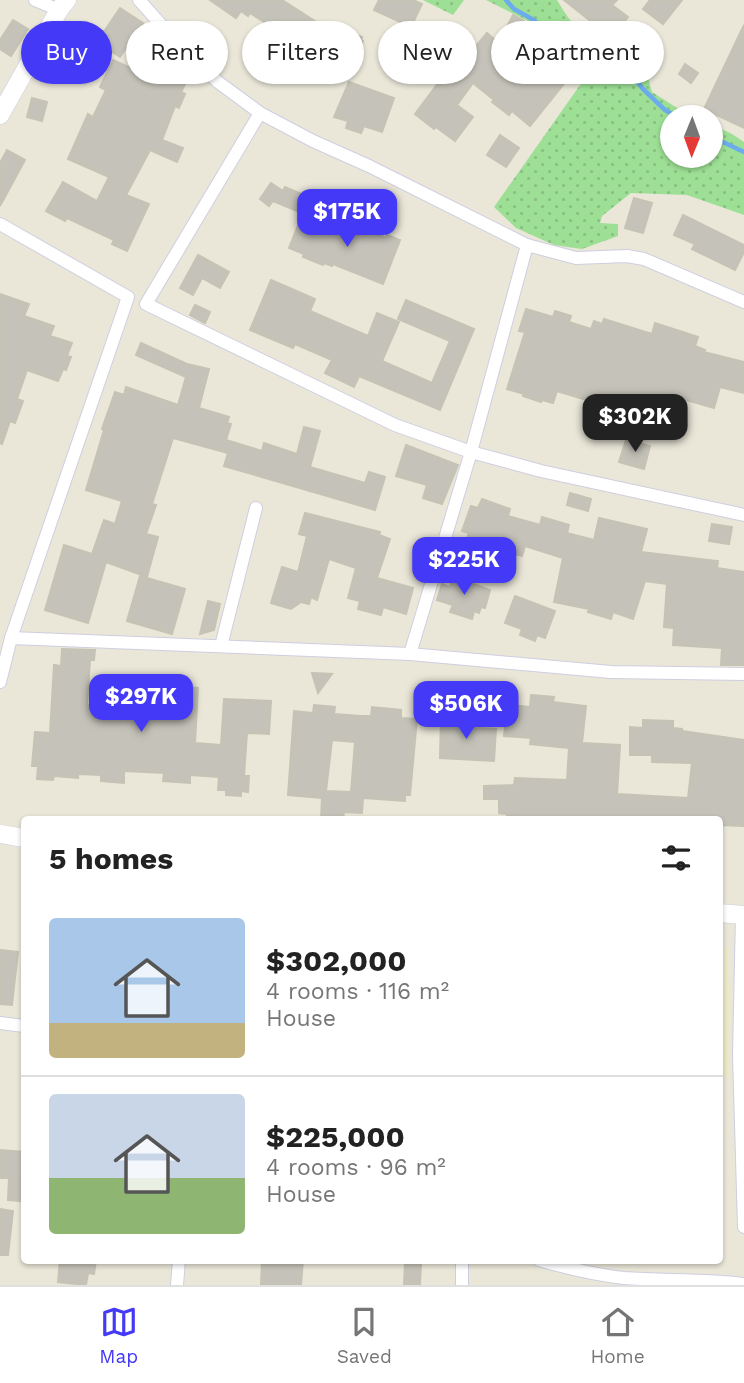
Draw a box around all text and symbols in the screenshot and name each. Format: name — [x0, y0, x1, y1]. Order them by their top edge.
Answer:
chip: Buy — [21, 21, 112, 84]
chip: Rent — [126, 21, 228, 84]
chip: Filters — [242, 21, 364, 84]
chip: New — [378, 21, 477, 84]
chip: Apartment — [491, 21, 664, 84]
north arrow — [660, 105, 723, 168]
map controls — [660, 105, 723, 168]
pin: $175K — [298, 190, 396, 249]
text: $175K — [313, 198, 381, 225]
pin: $302K — [586, 394, 684, 454]
text: $302K — [599, 403, 671, 430]
pin: $225K — [415, 538, 513, 597]
text: $225K — [428, 546, 500, 573]
pin: $297K — [92, 674, 190, 734]
pin: $506K — [417, 682, 515, 741]
text: $297K — [105, 683, 177, 710]
text: $506K — [429, 690, 503, 717]
icon: filters — [657, 839, 695, 877]
text: 5 homes — [49, 841, 173, 876]
text: $302,000 — [266, 943, 407, 978]
icon: home — [105, 946, 189, 1030]
text: 4 rooms · 116 m² — [266, 978, 449, 1005]
text: House — [266, 1005, 336, 1032]
text: $225,000 — [266, 1119, 405, 1154]
icon: home — [105, 1122, 189, 1206]
text: 4 rooms · 96 m² — [266, 1154, 446, 1181]
text: House — [266, 1181, 336, 1208]
tab: Map — [99, 1303, 138, 1368]
tab: Saved — [337, 1303, 392, 1368]
tab: Home — [590, 1303, 645, 1368]

